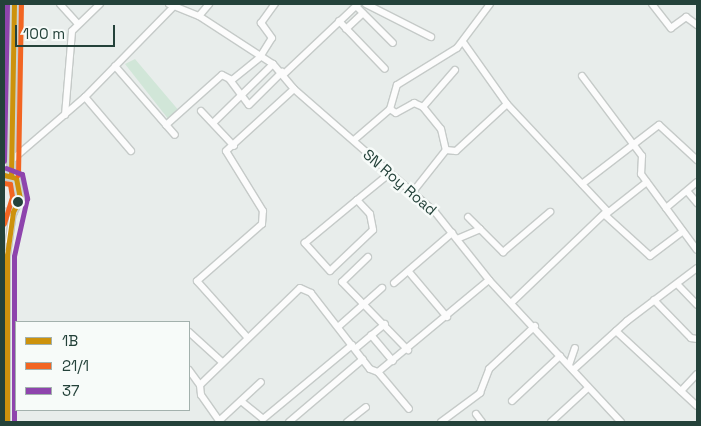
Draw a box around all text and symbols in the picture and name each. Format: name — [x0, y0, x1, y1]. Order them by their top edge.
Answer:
scale bar — [18, 15, 118, 47]
text: 100 m — [23, 24, 65, 43]
street label: SN Roy Road — [360, 145, 440, 219]
unlabelled marker — [13, 197, 23, 207]
legend — [15, 321, 190, 411]
text: 1B — [62, 331, 78, 350]
text: 21/1 — [62, 356, 89, 375]
text: 37 — [62, 381, 80, 400]

